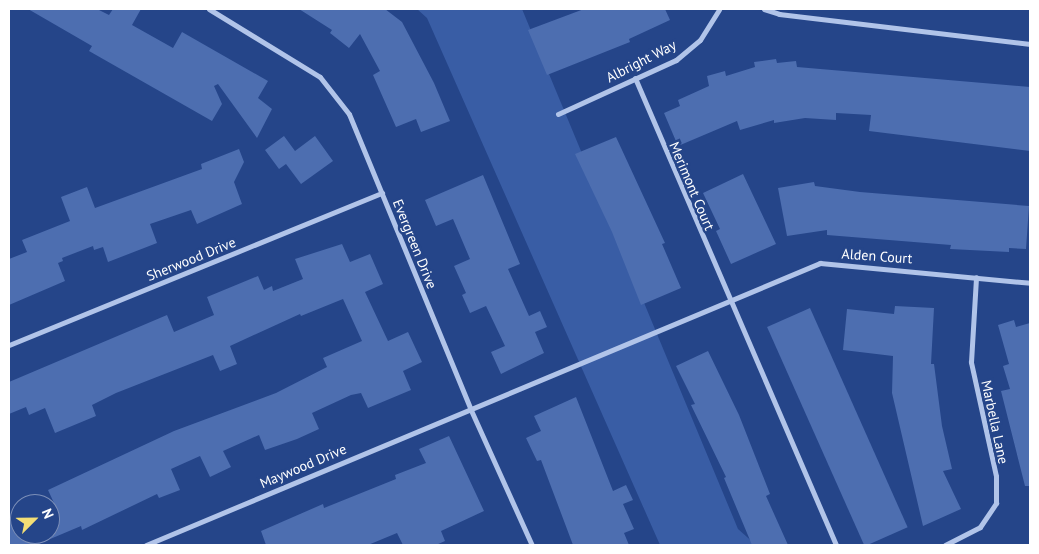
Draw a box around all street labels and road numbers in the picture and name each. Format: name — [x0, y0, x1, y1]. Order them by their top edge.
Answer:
street label: Albright Way — [603, 36, 679, 86]
street label: Merimont Court — [666, 139, 718, 233]
street label: Evergreen Drive — [389, 197, 441, 291]
street label: Sherwood Drive — [144, 233, 238, 285]
street label: Alden Court — [841, 245, 913, 267]
street label: Marbella Lane — [978, 379, 1012, 465]
street label: Maywood Drive — [257, 440, 349, 492]

